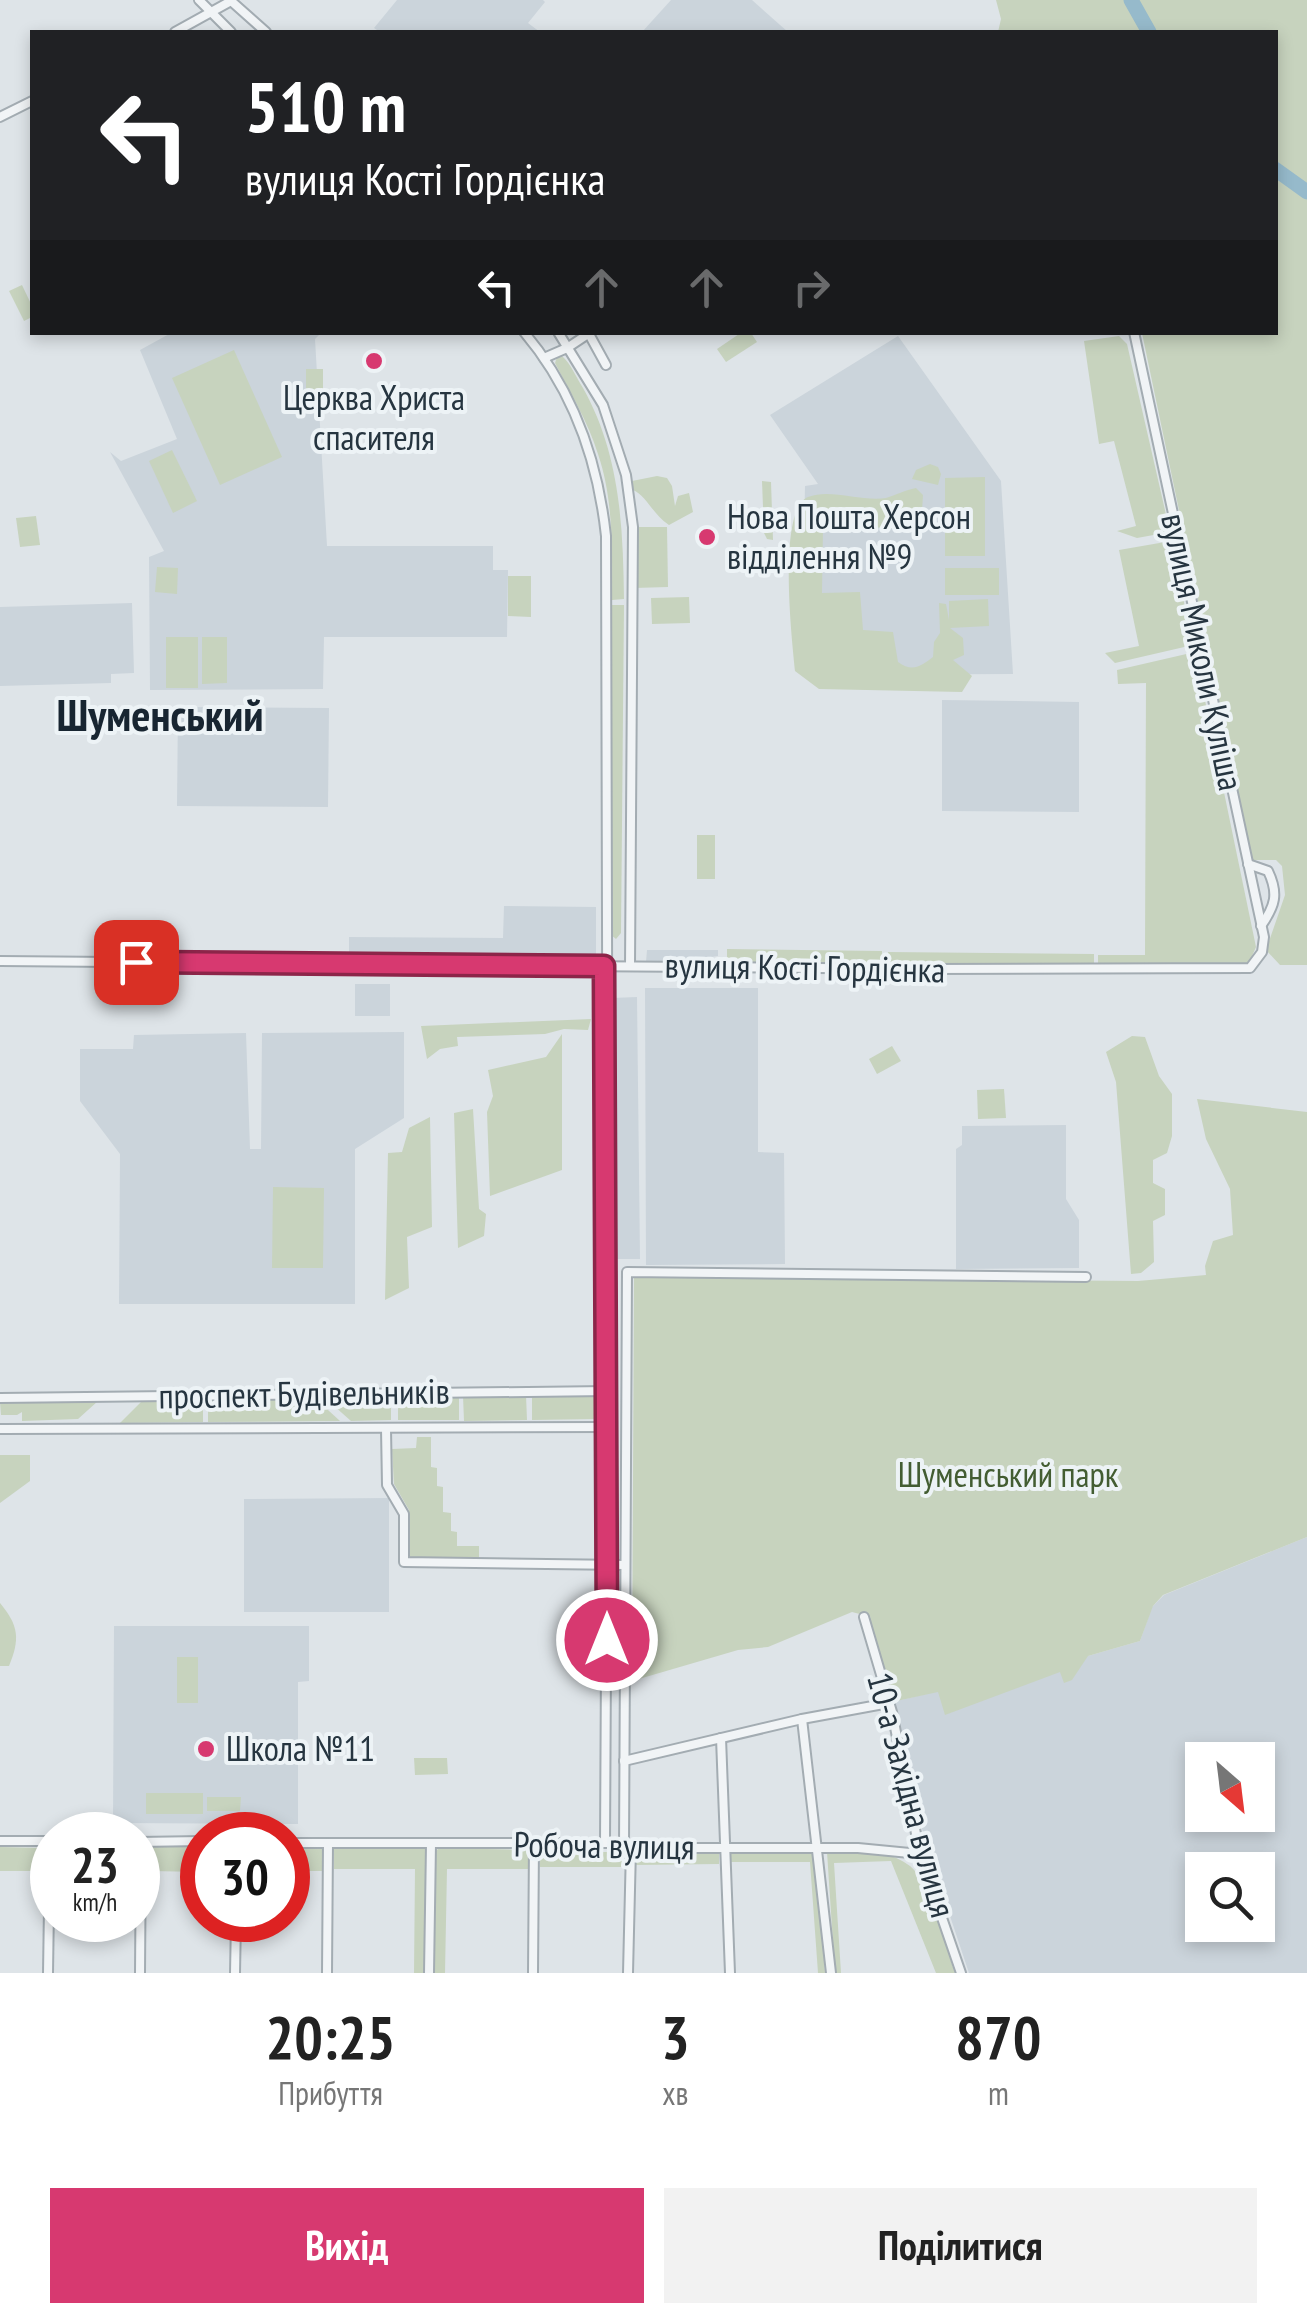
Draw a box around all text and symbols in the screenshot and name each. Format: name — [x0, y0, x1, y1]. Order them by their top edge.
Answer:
text: 510 m — [245, 61, 406, 151]
icon: left — [80, 70, 210, 200]
text: вулиця Кості Гордієнка — [245, 149, 606, 207]
icon: left — [469, 260, 524, 315]
icon: ahead — [574, 260, 629, 315]
icon: ahead — [679, 260, 734, 315]
icon: right — [784, 260, 839, 315]
marker: Церква Христа спасителя — [363, 350, 385, 372]
place label: Церква Христа спасителя — [283, 374, 465, 460]
place label: Нова Пошта Херсон відділення №9 — [727, 493, 971, 579]
street label: вулиця Миколи Куліша — [1151, 509, 1255, 795]
marker: Нова Пошта Херсон відділення №9 — [696, 526, 718, 548]
district label: Шуменський — [56, 685, 264, 743]
pin — [94, 920, 179, 1005]
icon: arrive — [109, 935, 164, 990]
street label: вулиця Кості Гордієнка — [664, 942, 946, 992]
street label: проспект Будівельників — [158, 1367, 450, 1419]
park label: Шуменський парк — [898, 1451, 1119, 1497]
position arrow — [555, 1588, 659, 1692]
street label: 10-а Західна вулиця — [857, 1667, 967, 1922]
place label: Школа №11 — [226, 1725, 375, 1771]
marker: Школа №11 — [195, 1738, 217, 1760]
north arrow — [1185, 1742, 1275, 1832]
map controls — [1185, 1742, 1275, 1942]
speed limit sign: 30 — [180, 1812, 310, 1942]
street label: Робоча вулиця — [513, 1820, 695, 1870]
text: 23 — [71, 1832, 119, 1897]
button: search — [1185, 1852, 1275, 1942]
text: km/h — [73, 1886, 117, 1918]
text: 20:25 — [266, 1998, 395, 2076]
text: 3 — [661, 1998, 690, 2076]
text: 870 — [955, 1998, 1041, 2076]
text: Прибуття — [278, 2072, 383, 2114]
text: хв — [662, 2072, 688, 2114]
text: m — [988, 2072, 1009, 2114]
button: Вихід — [50, 2188, 644, 2303]
button: Поділитися — [664, 2188, 1257, 2303]

